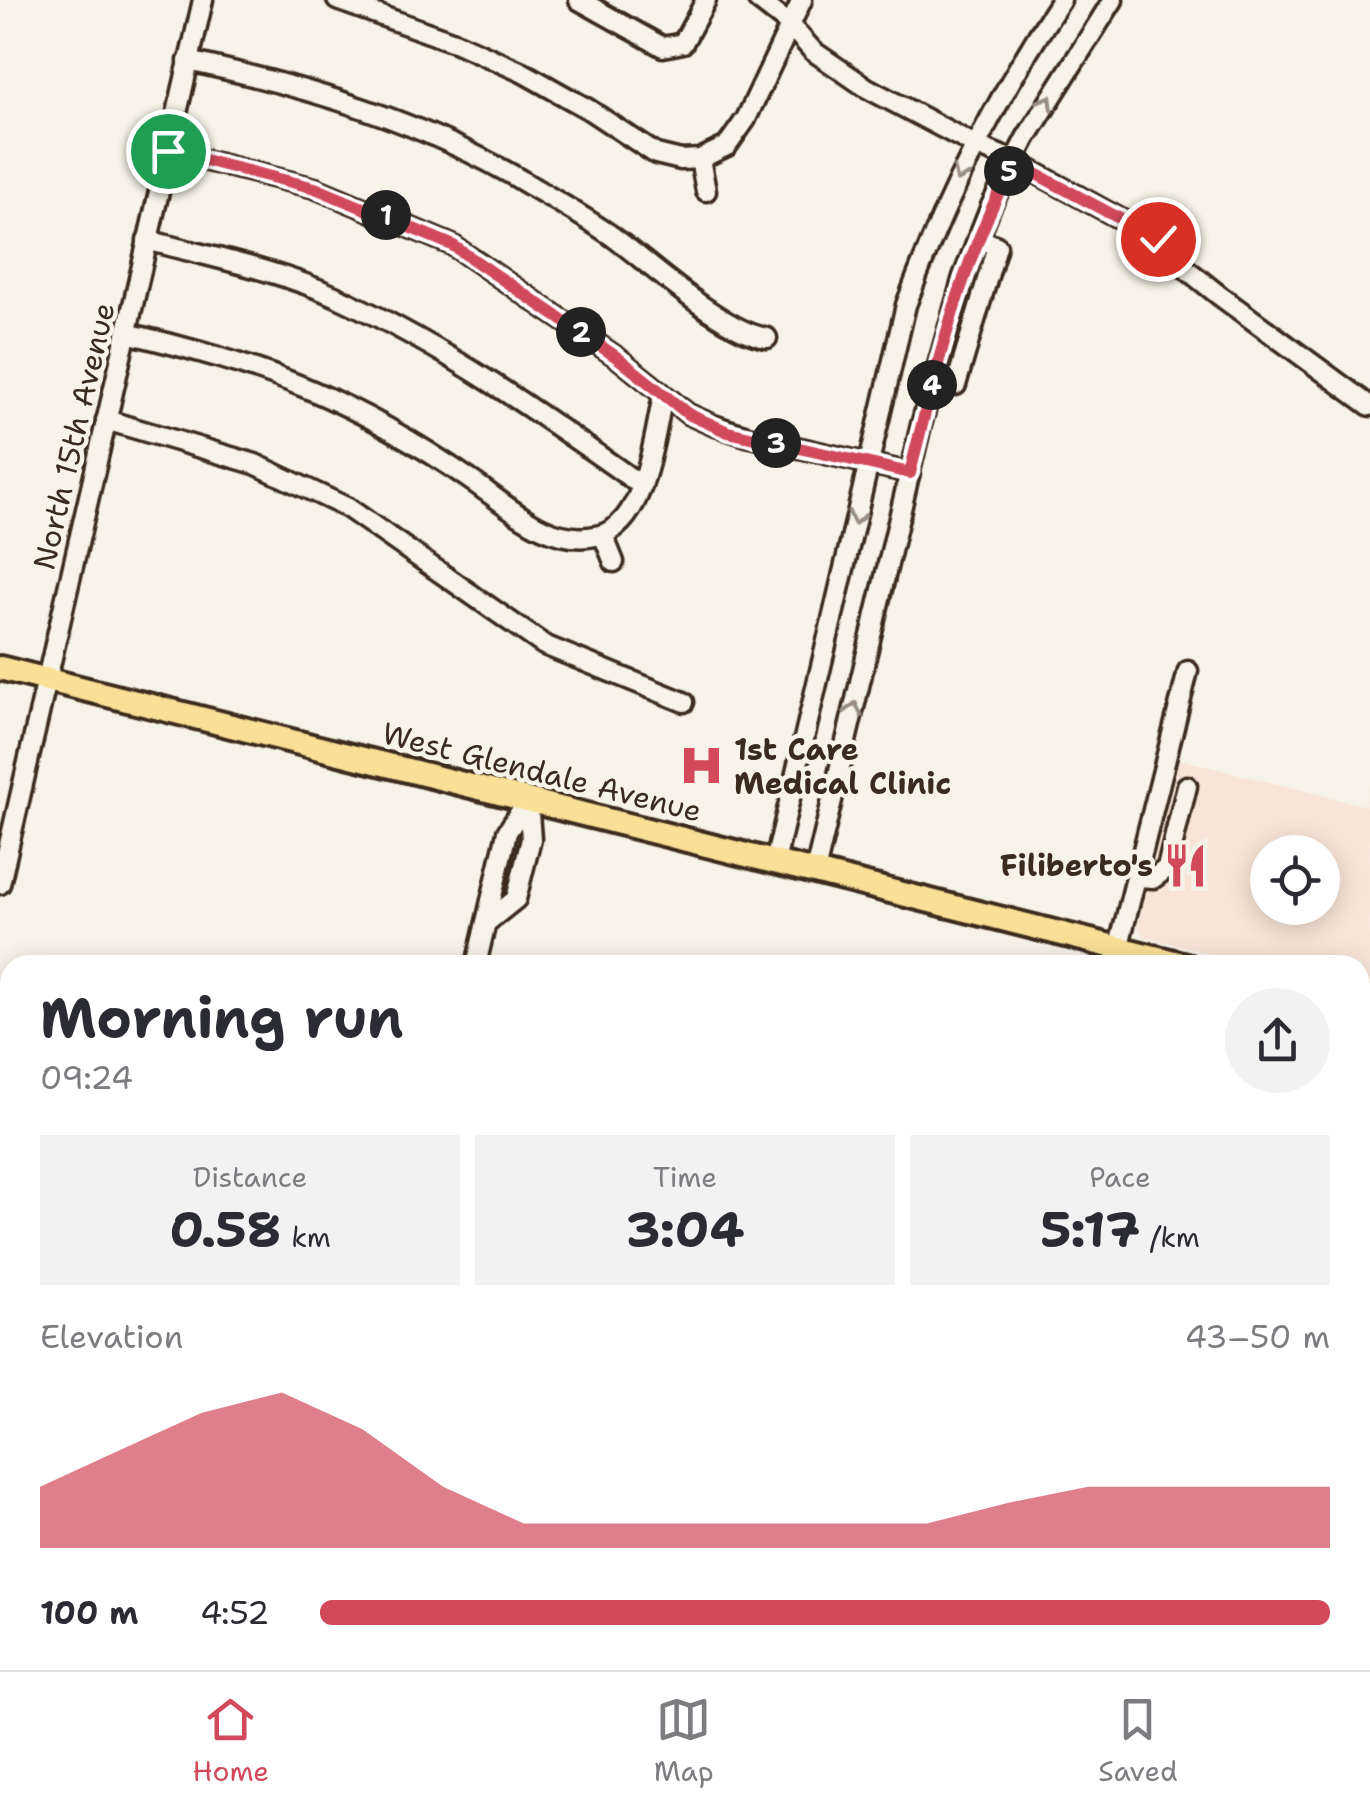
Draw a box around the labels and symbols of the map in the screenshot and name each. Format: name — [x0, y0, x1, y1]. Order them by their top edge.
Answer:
one-way arrow — [1035, 95, 1054, 113]
pin — [126, 109, 211, 194]
pin: 5 — [984, 146, 1034, 196]
one-way arrow — [953, 165, 973, 183]
pin: 1 — [361, 190, 411, 240]
pin — [1116, 197, 1201, 282]
street label: North 15th Avenue — [23, 298, 125, 574]
pin: 2 — [556, 307, 606, 357]
pin: 4 — [907, 360, 957, 410]
pin: 3 — [751, 418, 801, 468]
one-way arrow — [847, 509, 868, 526]
one-way arrow — [842, 701, 863, 718]
street label: West Glendale Avenue — [378, 712, 706, 832]
place label: 1st Care Medical Clinic — [734, 729, 951, 804]
hospital icon: 1st Care Medical Clinic — [677, 742, 725, 790]
restaurant icon: Filiberto's — [1162, 841, 1210, 889]
place label: Filiberto's — [1000, 845, 1153, 886]

